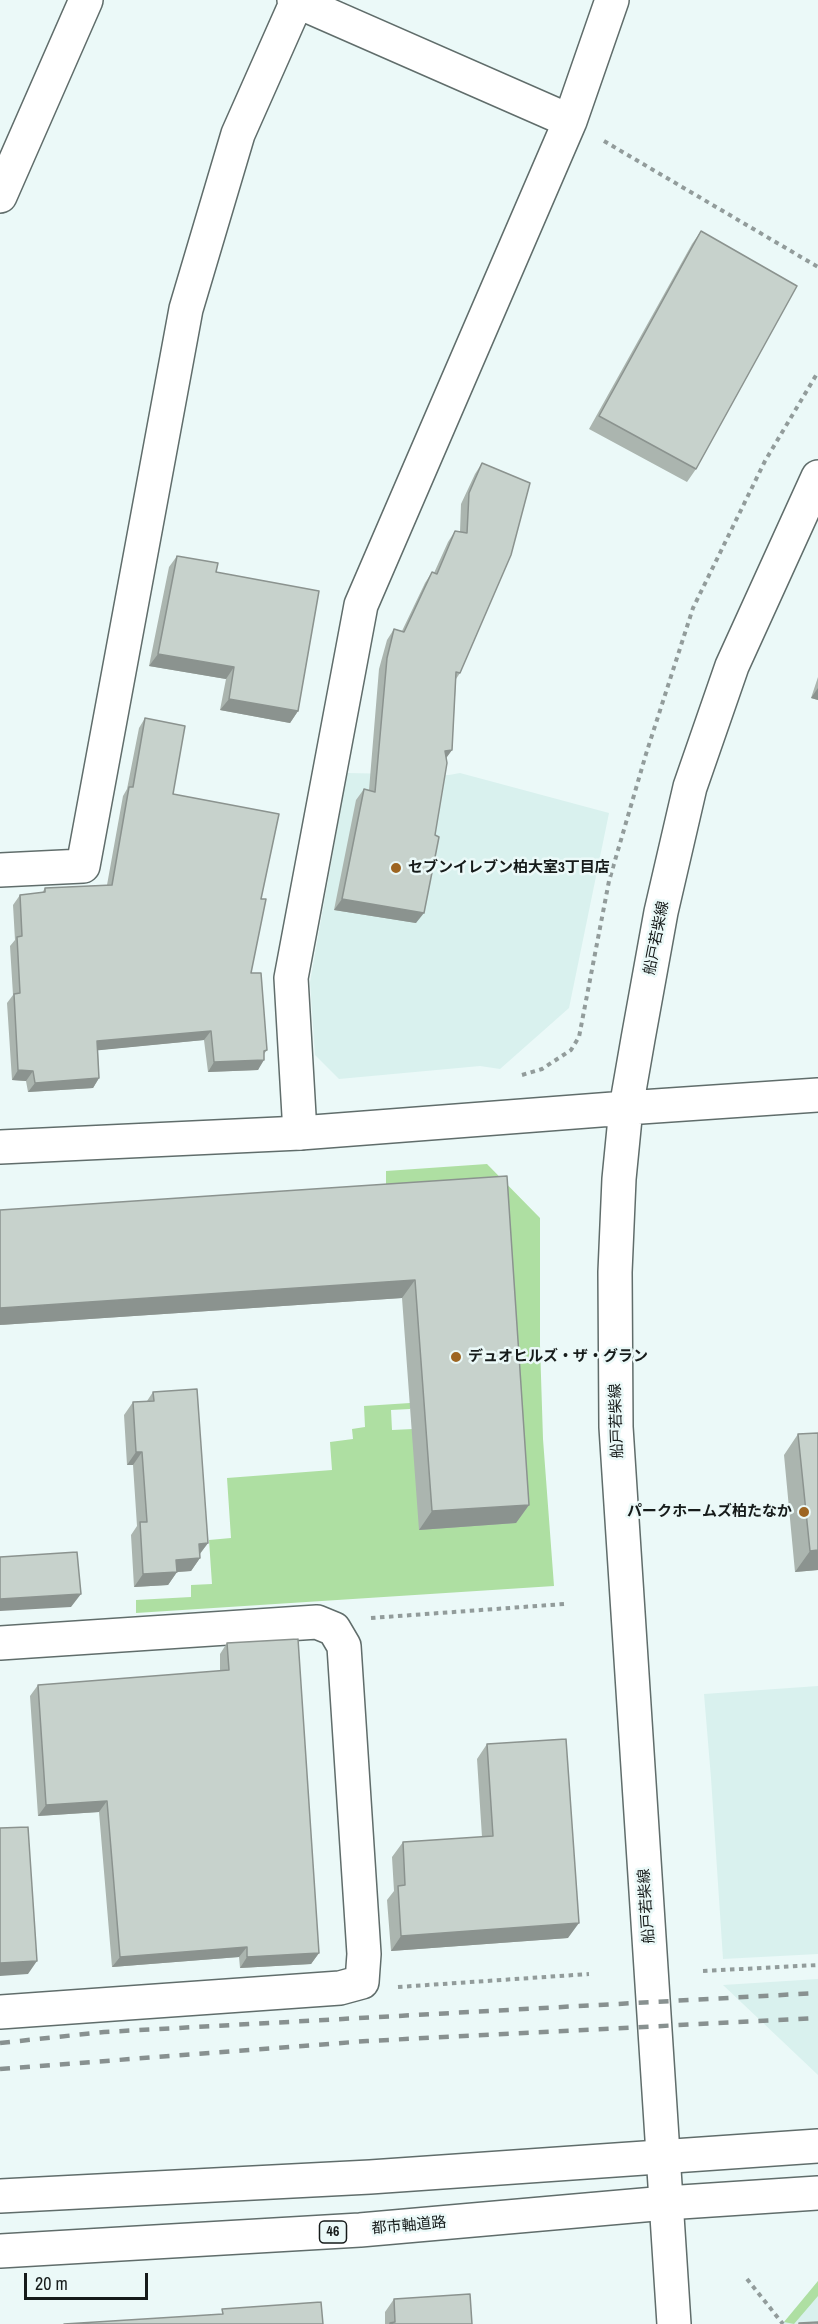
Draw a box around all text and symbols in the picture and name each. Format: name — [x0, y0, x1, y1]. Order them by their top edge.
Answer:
place label: セブンイレブン柏大室3丁目店 — [408, 859, 610, 877]
marker: セブンイレブン柏大室3丁目店 — [389, 861, 403, 875]
street label: 船戸若柴線 — [641, 899, 673, 977]
place label: デュオヒルズ・ザ・グラン — [468, 1348, 648, 1366]
marker: デュオヒルズ・ザ・グラン — [449, 1350, 463, 1364]
street label: 船戸若柴線 — [607, 1383, 627, 1459]
place label: パークホームズ柏たなか — [627, 1503, 792, 1521]
marker: パークホームズ柏たなか — [797, 1505, 811, 1519]
street label: 船戸若柴線 — [635, 1868, 659, 1944]
street label: 都市軸道路 — [371, 2214, 447, 2238]
road number: 46 — [320, 2221, 346, 2243]
scale bar — [27, 2261, 152, 2299]
text: 20 m — [35, 2271, 68, 2296]

